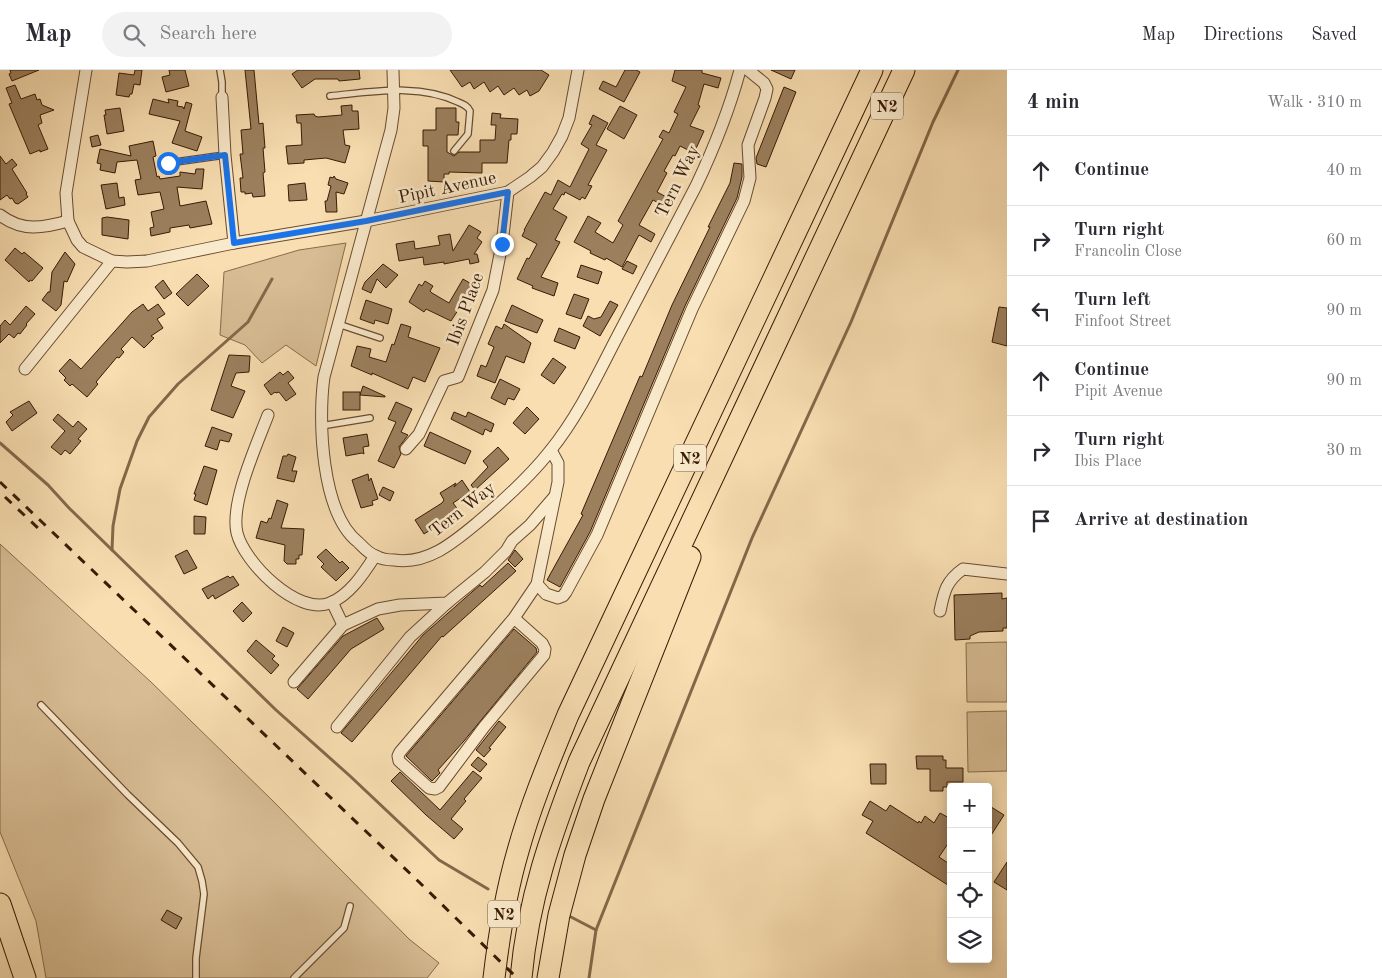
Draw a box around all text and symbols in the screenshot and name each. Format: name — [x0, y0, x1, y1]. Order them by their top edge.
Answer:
search box — [102, 12, 452, 57]
icon: search — [120, 21, 148, 49]
text: Map — [25, 23, 72, 47]
text: Search here — [160, 25, 257, 44]
text: Map — [1142, 26, 1175, 44]
text: Directions — [1203, 26, 1283, 44]
text: Saved — [1311, 26, 1357, 44]
road number: N2 — [871, 92, 903, 120]
text: 4 min — [1027, 92, 1080, 113]
text: Walk · 310 m — [1267, 95, 1362, 111]
street label: Tern Way — [653, 142, 703, 220]
route start — [157, 152, 180, 175]
icon: ahead — [1027, 157, 1055, 185]
text: Continue — [1074, 161, 1149, 180]
text: 40 m — [1326, 163, 1362, 179]
street label: Pipit Avenue — [397, 169, 498, 207]
text: Turn right — [1074, 221, 1164, 240]
icon: right — [1027, 227, 1055, 255]
route end — [491, 233, 514, 256]
text: 60 m — [1326, 233, 1362, 249]
text: Francolin Close — [1074, 244, 1182, 260]
street label: Ibis Place — [444, 270, 487, 348]
text: Turn left — [1074, 291, 1151, 310]
icon: left — [1027, 297, 1055, 325]
text: 90 m — [1326, 303, 1362, 319]
text: Finfoot Street — [1074, 314, 1171, 330]
text: Continue — [1074, 361, 1149, 380]
icon: ahead — [1027, 367, 1055, 395]
text: 90 m — [1326, 373, 1362, 389]
text: Pipit Avenue — [1074, 384, 1163, 400]
text: Turn right — [1074, 431, 1164, 450]
icon: right — [1027, 437, 1055, 465]
text: 30 m — [1326, 443, 1362, 459]
road number: N2 — [674, 444, 706, 472]
text: Ibis Place — [1074, 454, 1142, 470]
street label: Tern Way — [426, 478, 499, 541]
icon: arrive — [1027, 507, 1055, 535]
text: Arrive at destination — [1074, 511, 1248, 530]
map controls — [947, 783, 992, 963]
button: + — [947, 783, 992, 828]
button: − — [947, 828, 992, 873]
button: locate — [947, 873, 992, 918]
road number: N2 — [488, 901, 520, 928]
button: layers — [947, 918, 992, 963]

